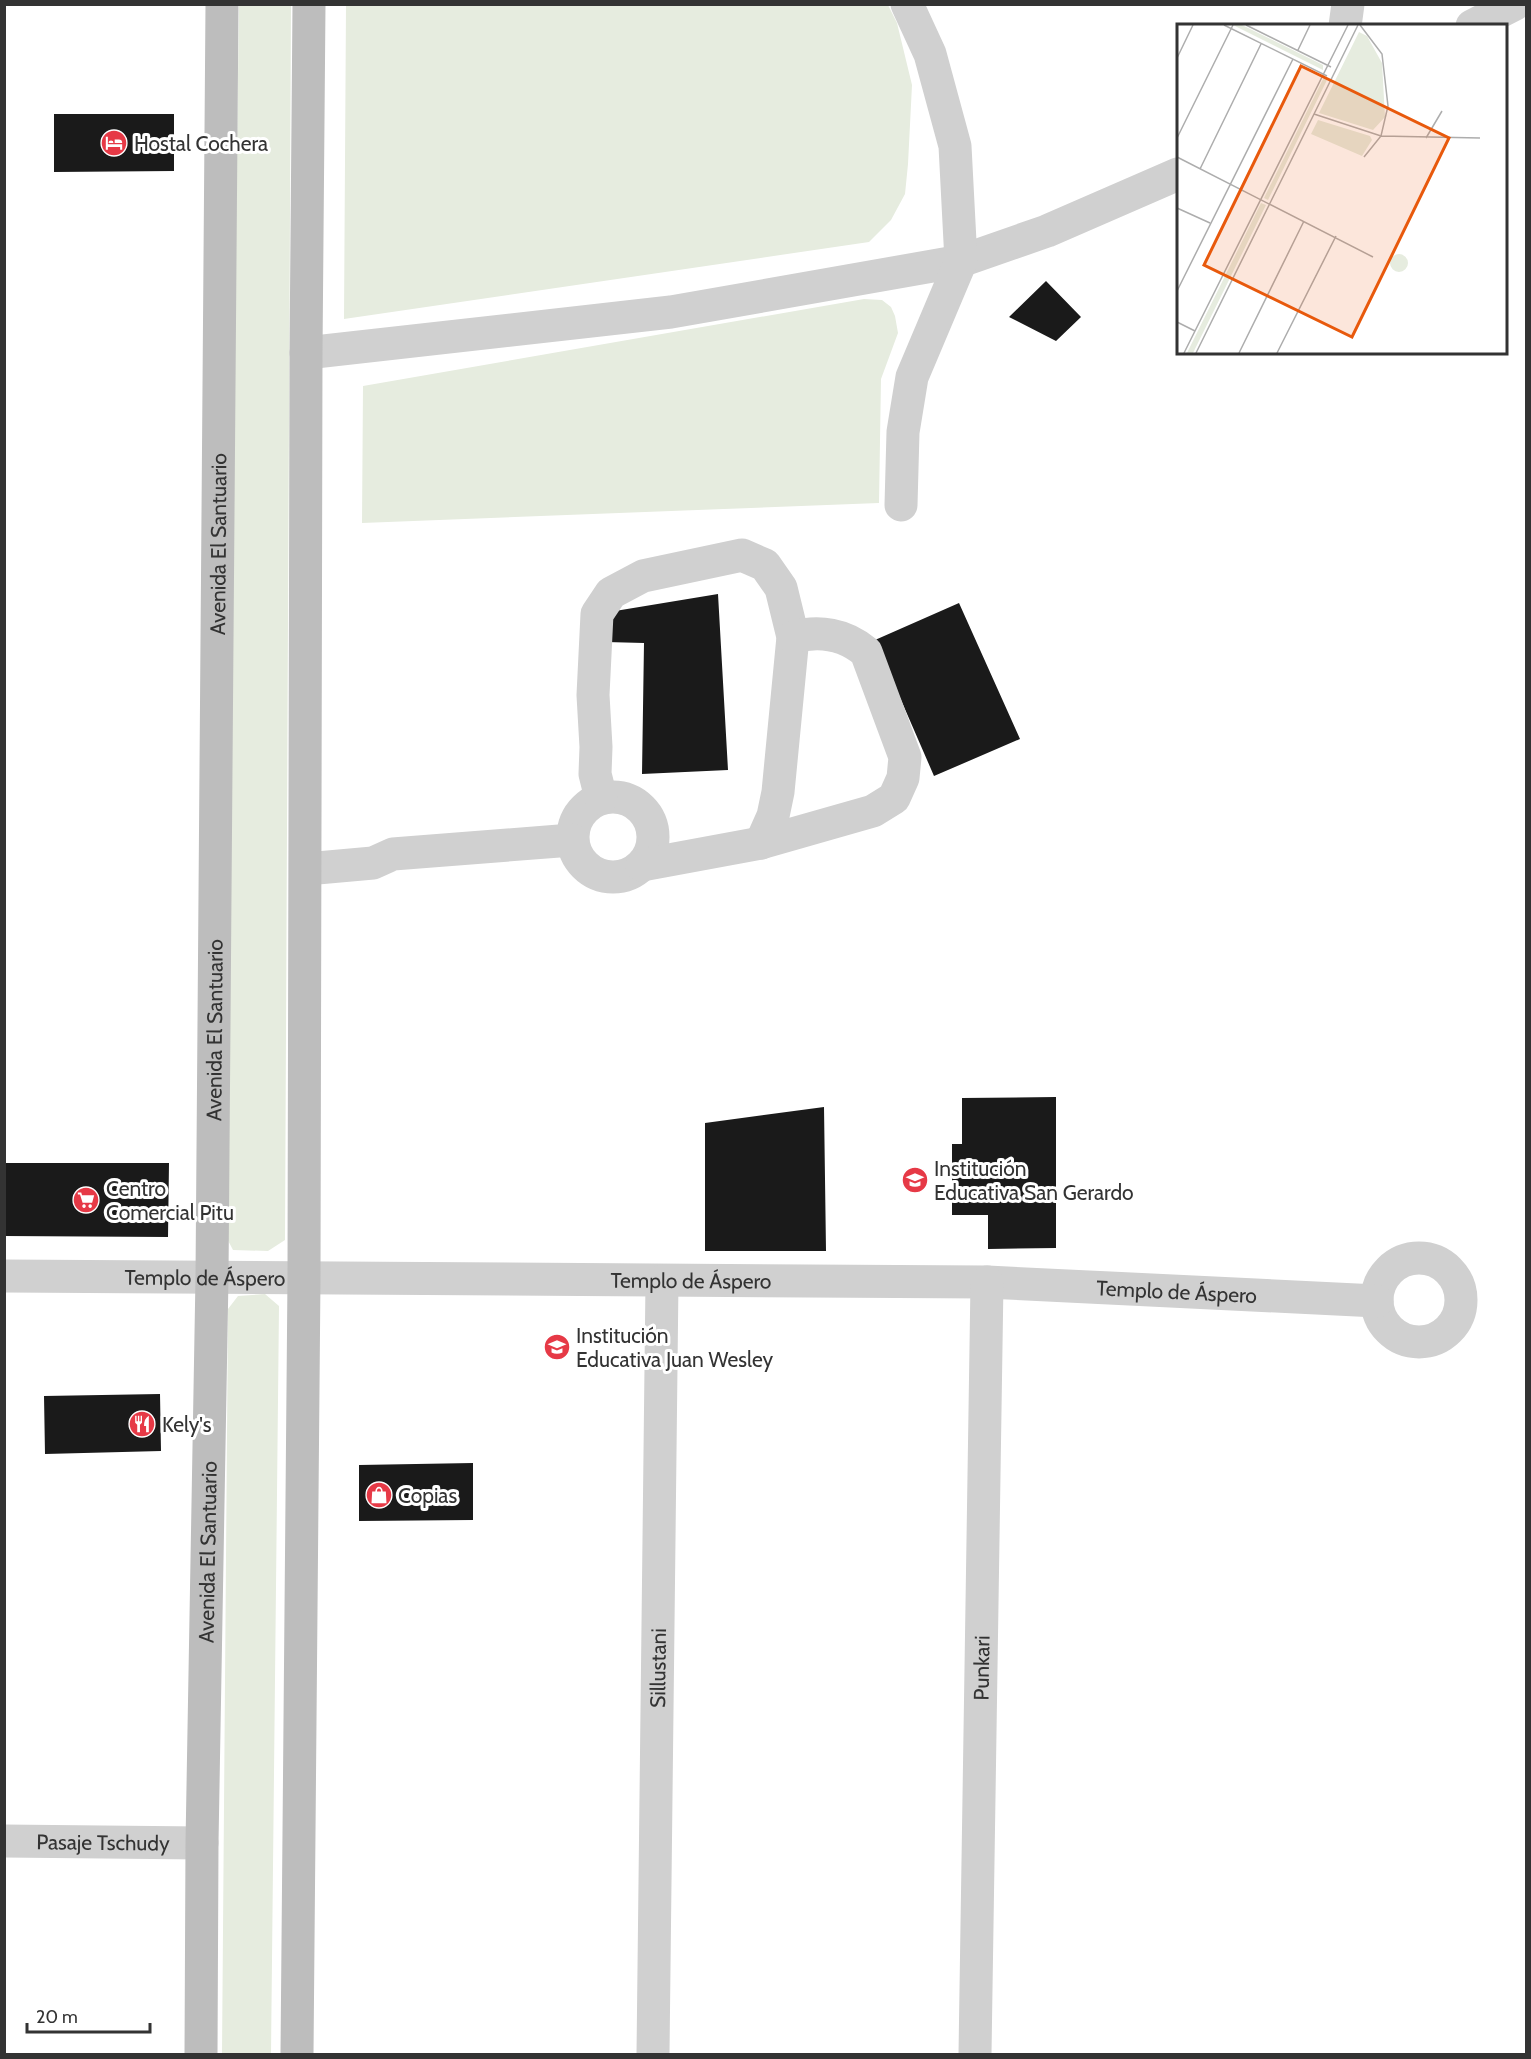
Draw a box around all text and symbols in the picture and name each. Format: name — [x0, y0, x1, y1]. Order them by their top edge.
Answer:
inset map — [1177, 24, 1507, 354]
hotel icon: Hostal Cochera — [99, 128, 129, 158]
place label: Hostal Cochera — [134, 131, 268, 156]
street label: Avenida El Santuario — [205, 453, 231, 635]
street label: Avenida El Santuario — [201, 939, 227, 1121]
place label: Institución Educativa San Gerardo — [934, 1156, 1134, 1205]
school or university icon: Institución Educativa San Gerardo — [900, 1165, 930, 1195]
place label: Centro Comercial Pitu — [106, 1176, 234, 1225]
supermarket icon: Centro Comercial Pitu — [71, 1185, 101, 1215]
street label: Templo de Áspero — [125, 1264, 285, 1290]
street label: Templo de Áspero — [611, 1267, 771, 1293]
street label: Templo de Áspero — [1096, 1275, 1258, 1308]
place label: Institución Educativa Juan Wesley — [576, 1323, 774, 1372]
school or university icon: Institución Educativa Juan Wesley — [542, 1332, 572, 1362]
restaurant icon: Kely's — [127, 1409, 157, 1439]
place label: Kely's — [162, 1412, 212, 1437]
street label: Avenida El Santuario — [193, 1461, 221, 1643]
shop icon: Copias — [364, 1480, 394, 1510]
place label: Copias — [398, 1483, 457, 1508]
street label: Sillustani — [645, 1628, 670, 1708]
street label: Punkari — [968, 1635, 994, 1701]
street label: Pasaje Tschudy — [36, 1829, 170, 1855]
scale bar — [27, 1996, 150, 2034]
text: 20 m — [36, 2006, 78, 2028]

